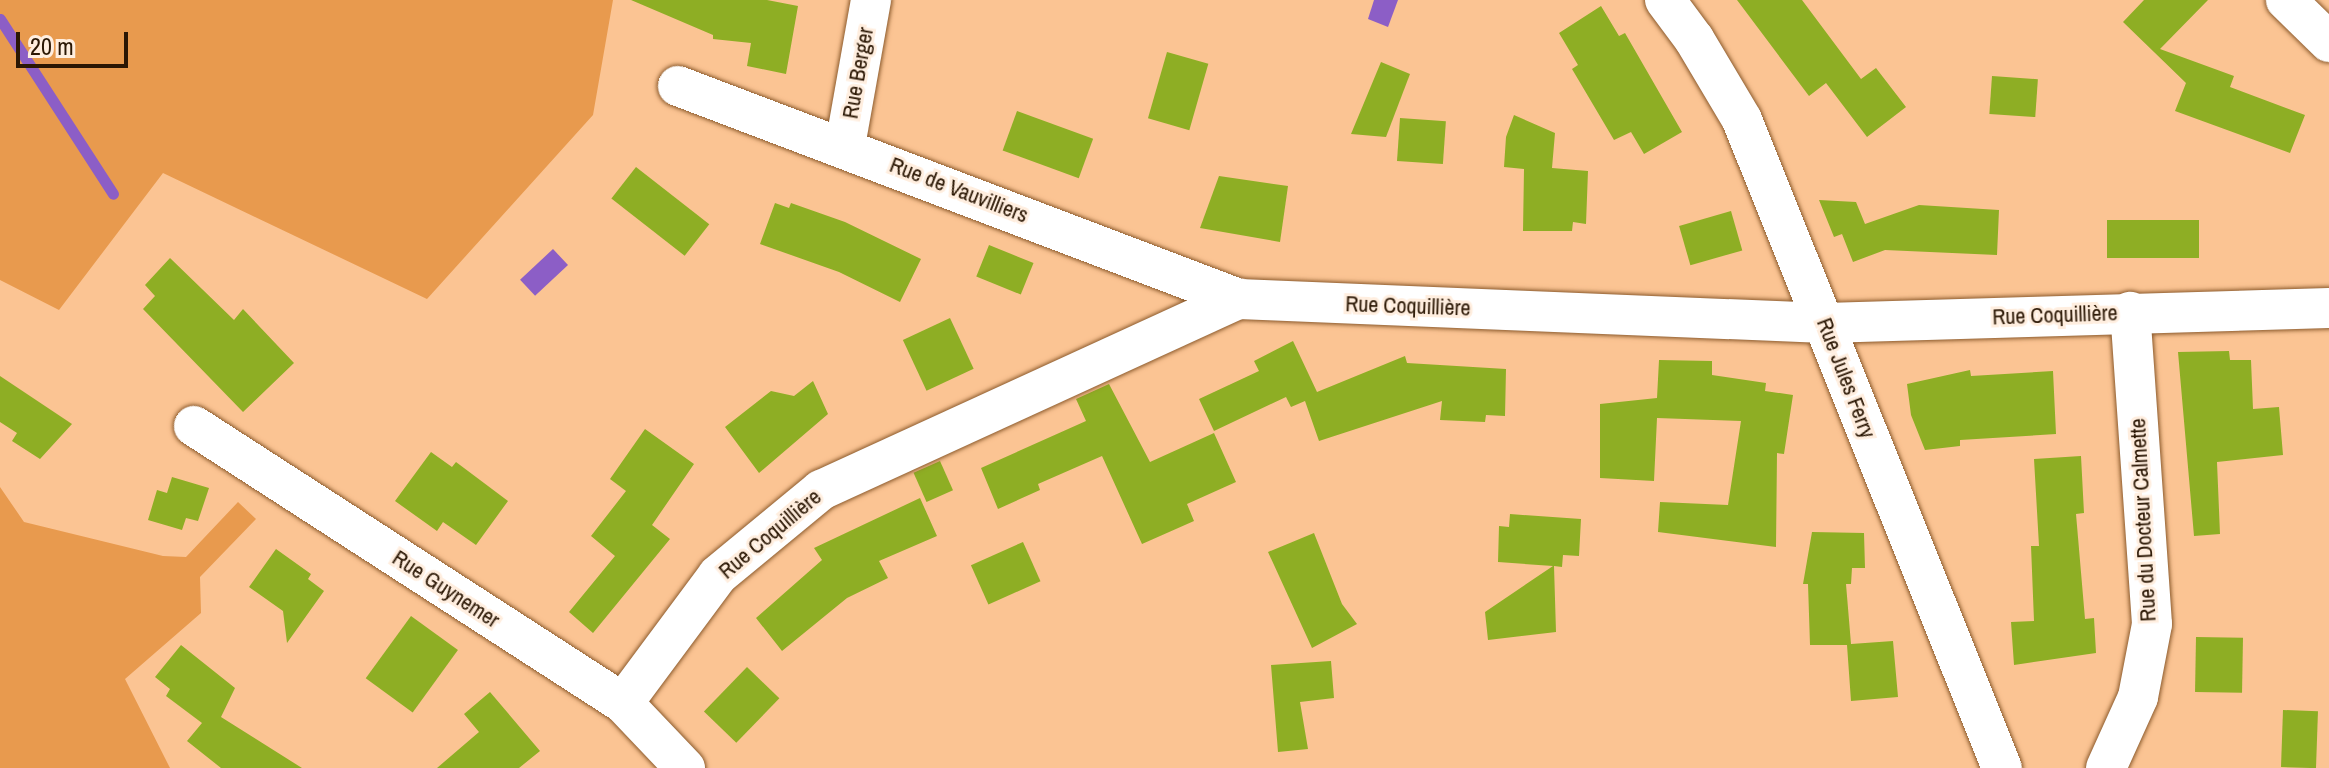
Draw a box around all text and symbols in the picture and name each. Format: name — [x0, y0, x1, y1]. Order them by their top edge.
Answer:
scale bar — [20, 16, 132, 66]
street label: Rue Berger — [837, 25, 879, 121]
text: 20 m — [30, 30, 74, 62]
street label: Rue de Vauvilliers — [886, 152, 1032, 228]
street label: Rue Coquillière — [1345, 291, 1471, 321]
street label: Rue Coquillière — [1992, 300, 2118, 330]
street label: Rue Jules Ferry — [1811, 314, 1881, 442]
street label: Rue du Docteur Calmette — [2124, 418, 2162, 622]
street label: Rue Coquillière — [714, 484, 826, 584]
street label: Rue Guynemer — [388, 545, 504, 633]

